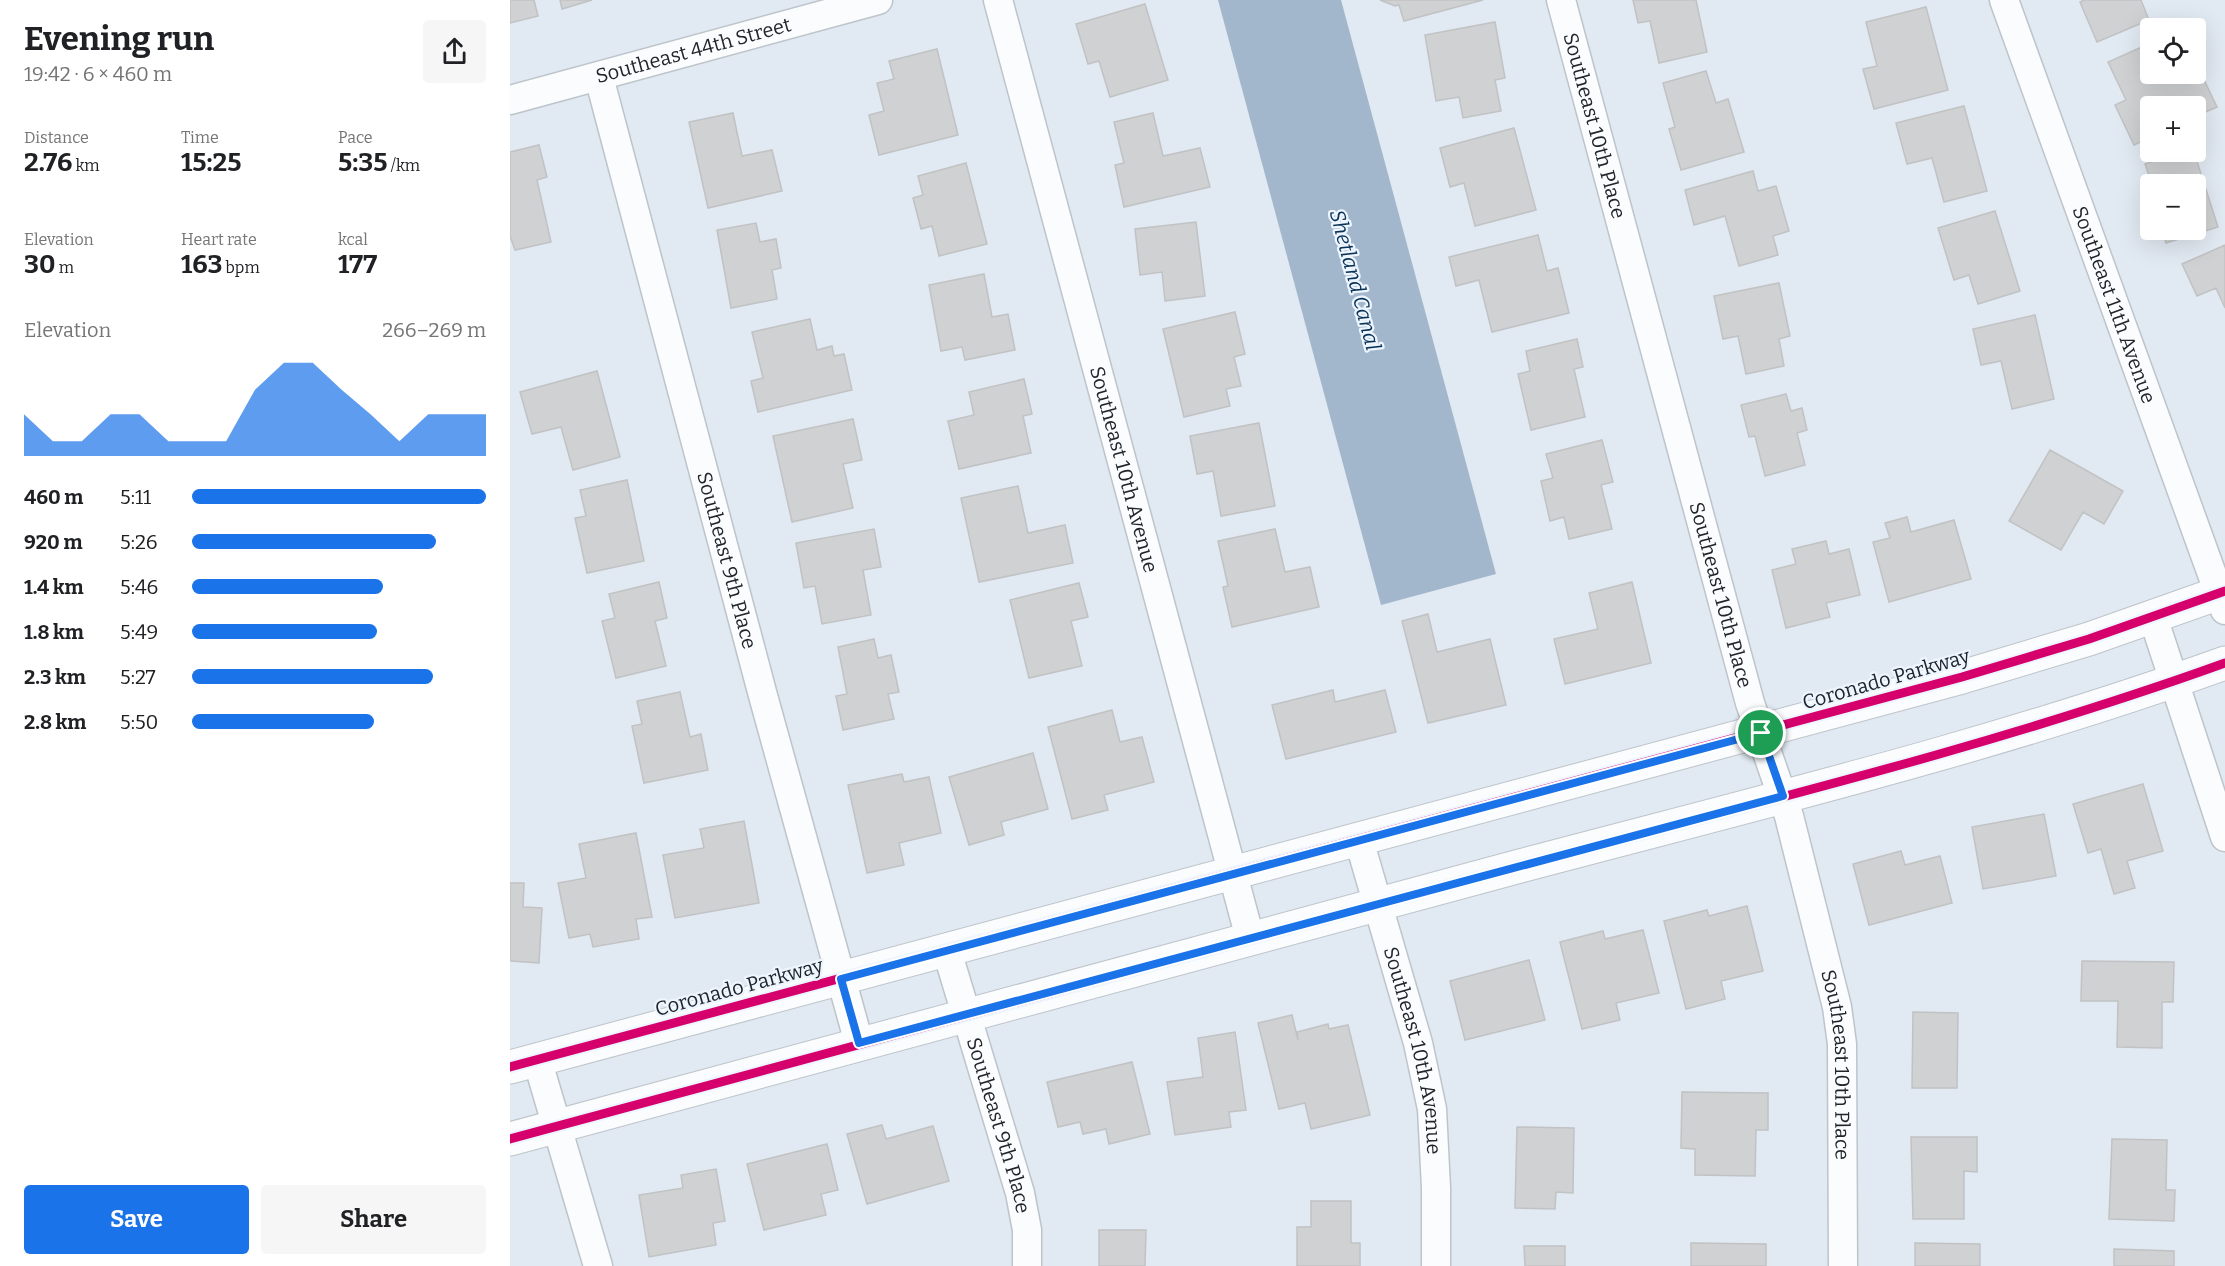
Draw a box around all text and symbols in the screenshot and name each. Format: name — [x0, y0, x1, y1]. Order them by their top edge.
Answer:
street label: Southeast 44th Street — [593, 12, 794, 88]
map controls — [2140, 18, 2206, 240]
button: locate — [2140, 18, 2206, 84]
text: Evening run — [24, 19, 214, 59]
button: share — [423, 20, 486, 83]
street label: Southeast 10th Place — [1558, 30, 1631, 221]
text: 19:42 · 6 × 460 m — [24, 62, 172, 86]
button: + — [2140, 96, 2206, 162]
text: Distance — [24, 128, 89, 147]
text: Time — [181, 128, 219, 147]
text: Pace — [338, 128, 373, 147]
text: 2.76 — [24, 147, 72, 178]
text: 15:25 — [181, 147, 241, 178]
text: 5:35 — [338, 147, 387, 178]
text: km — [72, 156, 100, 175]
text: /km — [387, 156, 420, 175]
button: − — [2140, 174, 2206, 240]
street label: Southeast 11th Avenue — [2068, 203, 2161, 406]
water label: Shetland Canal — [1324, 207, 1386, 354]
text: Elevation — [24, 230, 94, 249]
text: Heart rate — [181, 230, 257, 249]
text: kcal — [338, 230, 368, 249]
text: 30 — [24, 249, 56, 280]
text: 163 — [181, 249, 222, 280]
text: 177 — [338, 249, 377, 280]
text: m — [56, 258, 74, 277]
text: bpm — [222, 258, 260, 277]
text: Elevation — [24, 318, 111, 342]
text: 266–269 m — [382, 318, 486, 342]
street label: Southeast 10th Avenue — [1085, 364, 1163, 575]
street label: Southeast 9th Place — [692, 469, 762, 651]
text: 460 m — [24, 485, 83, 509]
text: 5:11 — [120, 485, 151, 509]
street label: Southeast 10th Place — [1685, 499, 1757, 690]
text: 920 m — [24, 530, 82, 554]
text: 5:26 — [120, 530, 158, 554]
text: 1.4 km — [24, 575, 84, 599]
text: 5:46 — [120, 575, 158, 599]
text: 1.8 km — [24, 620, 84, 644]
text: 5:49 — [120, 620, 158, 644]
street label: Coronado Parkway — [1799, 643, 1973, 714]
text: 2.3 km — [24, 665, 86, 689]
text: 5:27 — [120, 665, 156, 689]
pin — [1735, 707, 1786, 758]
text: 2.8 km — [24, 710, 86, 734]
text: 5:50 — [120, 710, 158, 734]
icon: arrive — [1744, 716, 1777, 749]
street label: Southeast 10th Avenue — [1379, 944, 1446, 1155]
street label: Coronado Parkway — [652, 953, 826, 1021]
street label: Southeast 10th Place — [1816, 967, 1855, 1160]
street label: Southeast 9th Place — [962, 1035, 1036, 1215]
button: Save — [24, 1185, 249, 1254]
button: Share — [261, 1185, 486, 1254]

